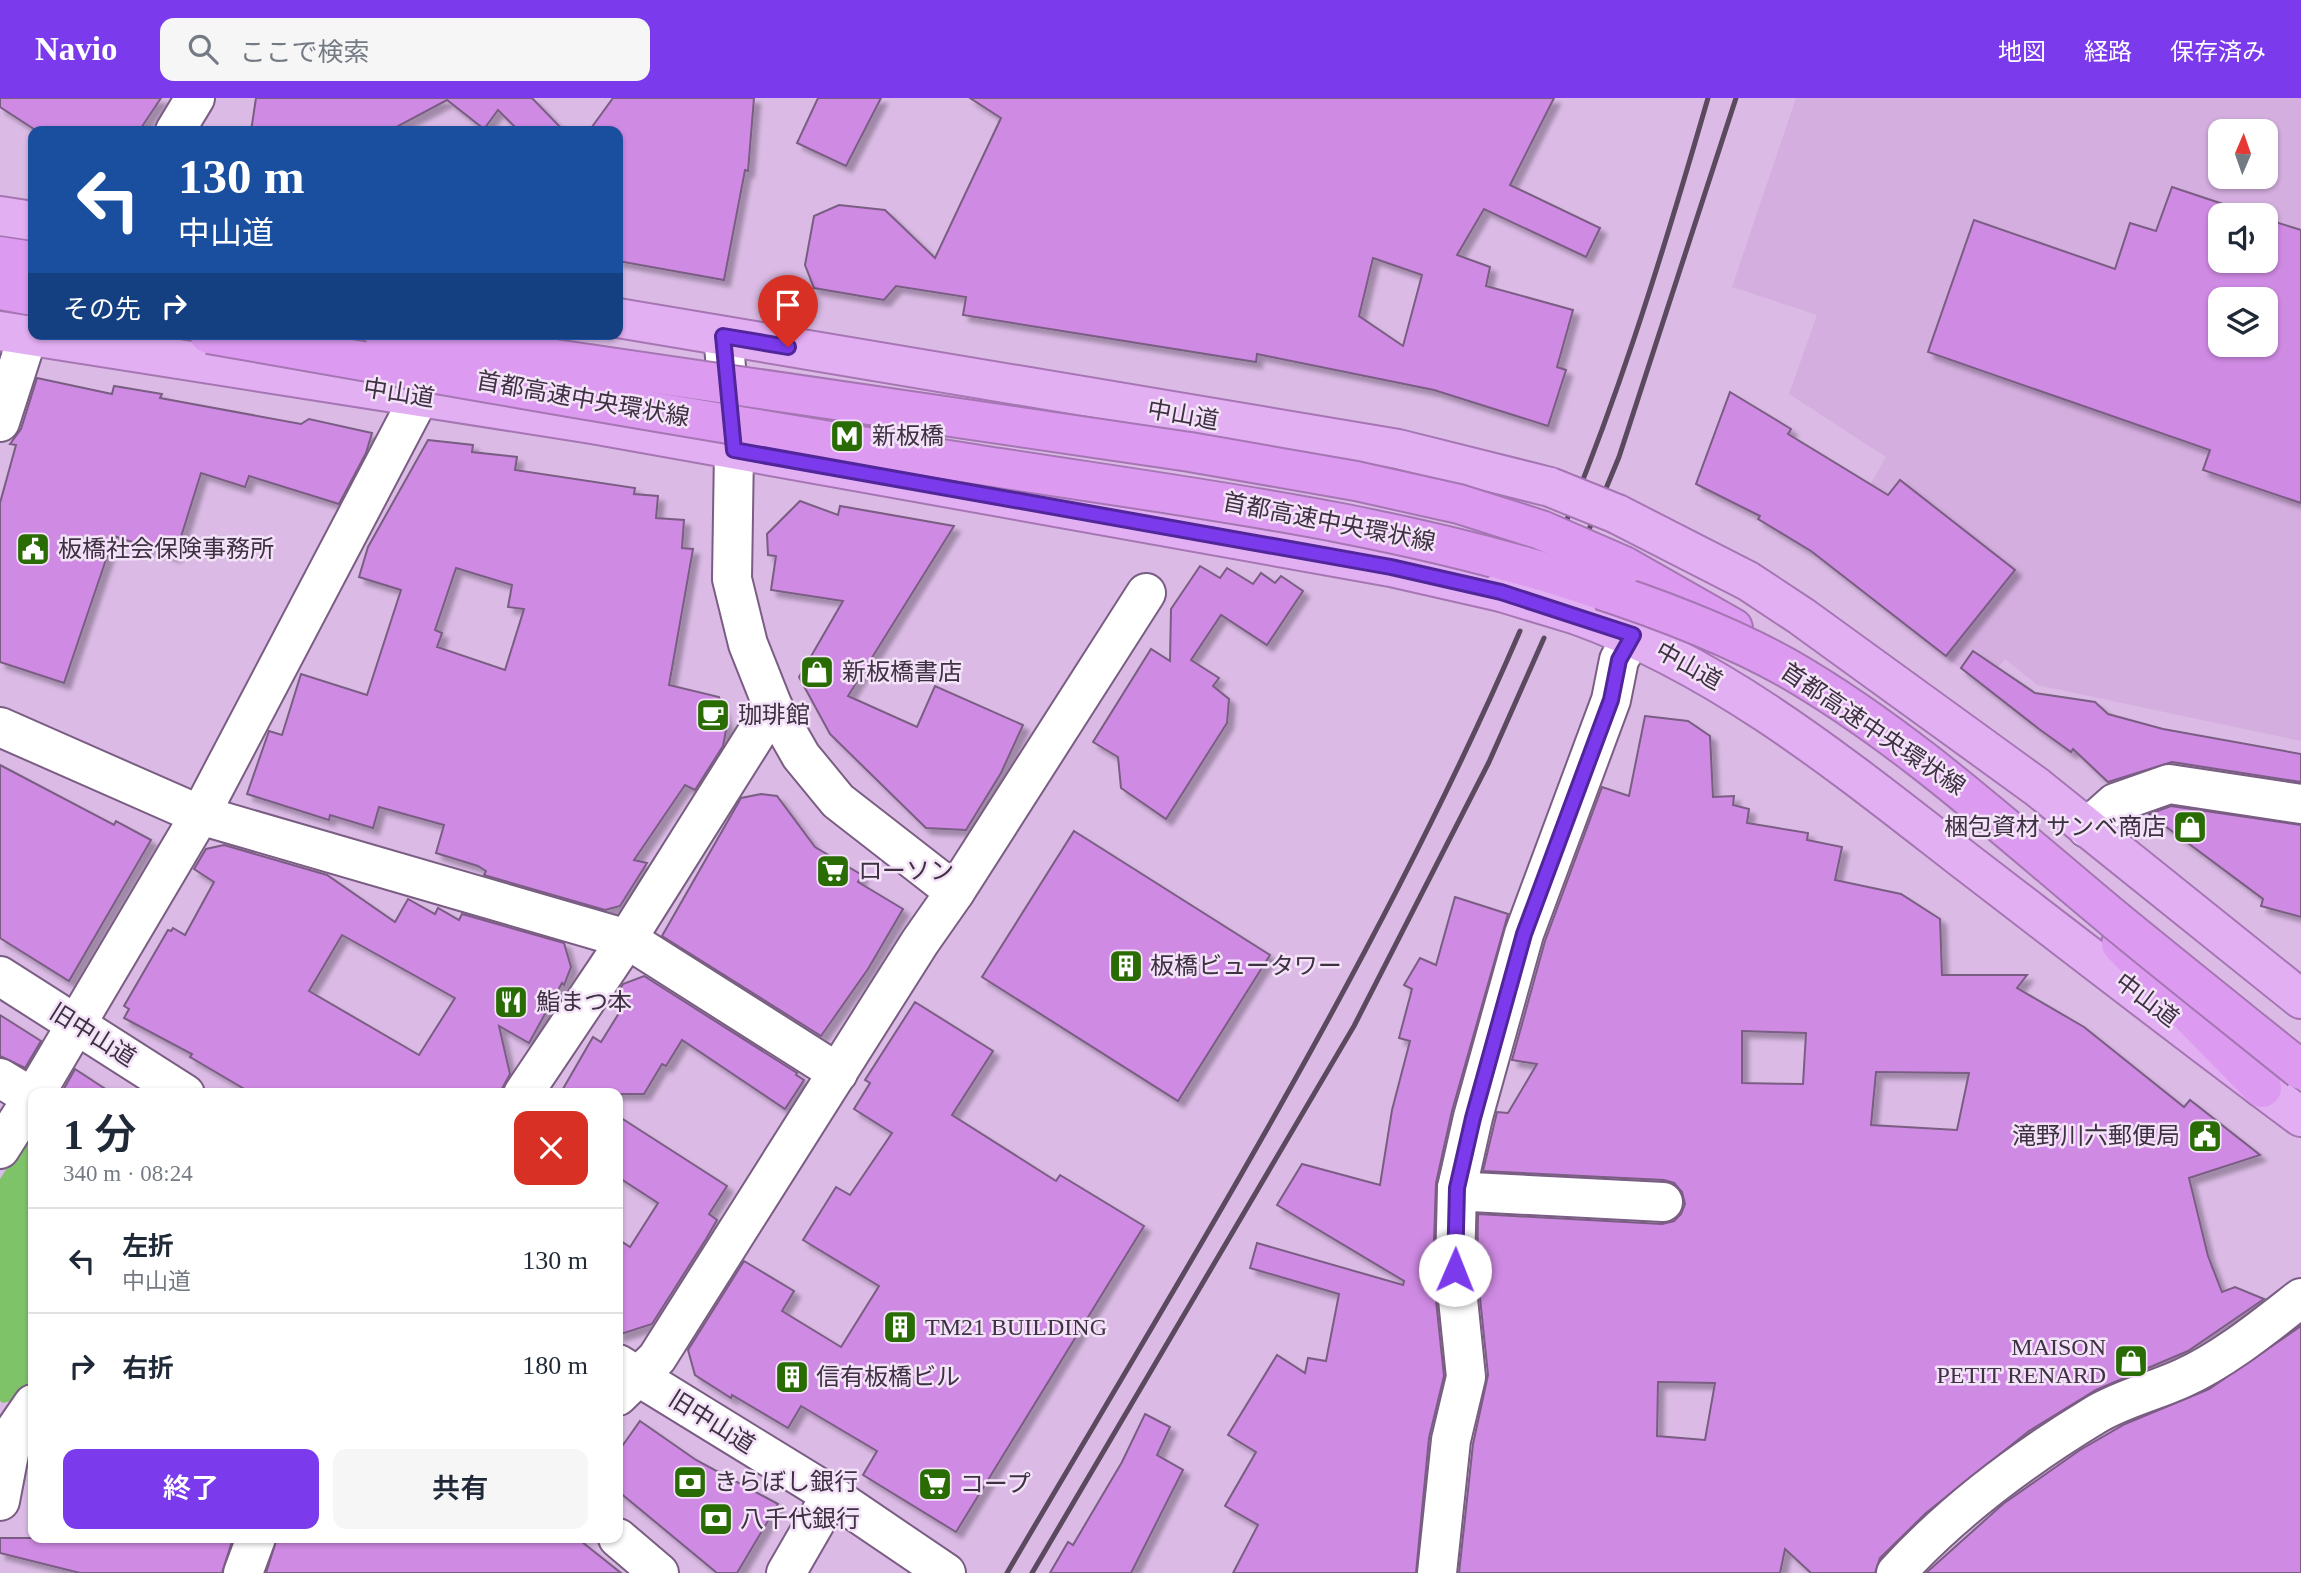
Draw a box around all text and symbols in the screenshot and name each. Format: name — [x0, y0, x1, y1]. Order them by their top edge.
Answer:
search box — [160, 18, 650, 81]
icon: search — [184, 30, 222, 68]
text: Navio — [35, 31, 118, 67]
text: ここで検索 — [240, 38, 370, 67]
text: 地図 — [1998, 39, 2046, 65]
text: 経路 — [2084, 39, 2132, 65]
text: 保存済み — [2170, 39, 2266, 65]
north arrow — [2208, 119, 2278, 189]
map controls — [2208, 119, 2278, 357]
text: 130 m — [178, 149, 305, 204]
icon: left — [63, 154, 154, 245]
button: sound — [2208, 203, 2278, 273]
text: 中山道 — [178, 215, 274, 251]
pin — [758, 275, 818, 347]
icon: arrive — [769, 286, 807, 324]
icon: right — [155, 287, 193, 325]
button: layers — [2208, 287, 2278, 357]
text: その先 — [63, 295, 141, 324]
street label: 首都高速中央環状線 — [474, 367, 692, 431]
street label: 中山道 — [361, 375, 437, 411]
street label: 中山道 — [1145, 396, 1221, 434]
metro station icon: 新板橋 — [828, 417, 866, 455]
place label: 新板橋 — [872, 423, 944, 449]
street label: 首都高速中央環状線 — [1221, 489, 1437, 555]
public building icon: 板橋社会保険事務所 — [14, 530, 52, 568]
place label: 板橋社会保険事務所 — [58, 536, 274, 562]
street label: 中山道 — [1651, 637, 1727, 695]
shop icon: 新板橋書店 — [798, 653, 836, 691]
street label: 首都高速中央環状線 — [1776, 658, 1970, 800]
place label: 新板橋書店 — [842, 659, 962, 685]
cafe icon: 珈琲館 — [694, 696, 732, 734]
place label: 珈琲館 — [738, 702, 810, 728]
shop icon: 梱包資材 サンベ商店 — [2171, 808, 2209, 846]
place label: 梱包資材 サンベ商店 — [1944, 814, 2166, 840]
supermarket icon: ローソン — [814, 852, 852, 890]
place label: ローソン — [858, 858, 954, 884]
building icon: 板橋ビュータワー — [1107, 947, 1145, 985]
place label: 板橋ビュータワー — [1150, 953, 1342, 979]
street label: 中山道 — [2110, 968, 2184, 1032]
restaurant icon: 鮨まつ本 — [492, 983, 530, 1021]
place label: 鮨まつ本 — [536, 989, 632, 1015]
street label: 旧中山道 — [45, 999, 141, 1071]
button: close — [514, 1111, 588, 1185]
text: 1 分 — [63, 1112, 137, 1158]
public building icon: 滝野川六郵便局 — [2186, 1117, 2224, 1155]
place label: 滝野川六郵便局 — [2012, 1123, 2180, 1149]
text: 340 m · 08:24 — [63, 1161, 193, 1186]
text: 左折 — [122, 1232, 174, 1261]
position arrow — [1418, 1233, 1492, 1307]
icon: left — [63, 1242, 101, 1280]
text: 130 m — [522, 1246, 588, 1275]
text: 中山道 — [122, 1269, 191, 1294]
building icon: TM21 BUILDING — [881, 1308, 919, 1346]
place label: TM21 BUILDING — [925, 1314, 1107, 1340]
place label: MAISON PETIT RENARD — [1936, 1334, 2106, 1388]
shop icon: MAISON PETIT RENARD — [2112, 1342, 2150, 1380]
icon: right — [63, 1347, 101, 1385]
text: 180 m — [522, 1351, 588, 1380]
text: 右折 — [122, 1354, 174, 1383]
building icon: 信有板橋ビル — [773, 1358, 811, 1396]
place label: 信有板橋ビル — [816, 1364, 960, 1390]
street label: 旧中山道 — [664, 1386, 760, 1458]
button: 終了 — [63, 1449, 319, 1529]
button: 共有 — [333, 1449, 588, 1529]
bank icon: きらぼし銀行 — [671, 1463, 709, 1501]
supermarket icon: コープ — [916, 1465, 954, 1503]
place label: きらぼし銀行 — [714, 1469, 858, 1495]
place label: コープ — [960, 1471, 1031, 1497]
bank icon: 八千代銀行 — [697, 1500, 735, 1538]
place label: 八千代銀行 — [740, 1506, 860, 1532]

